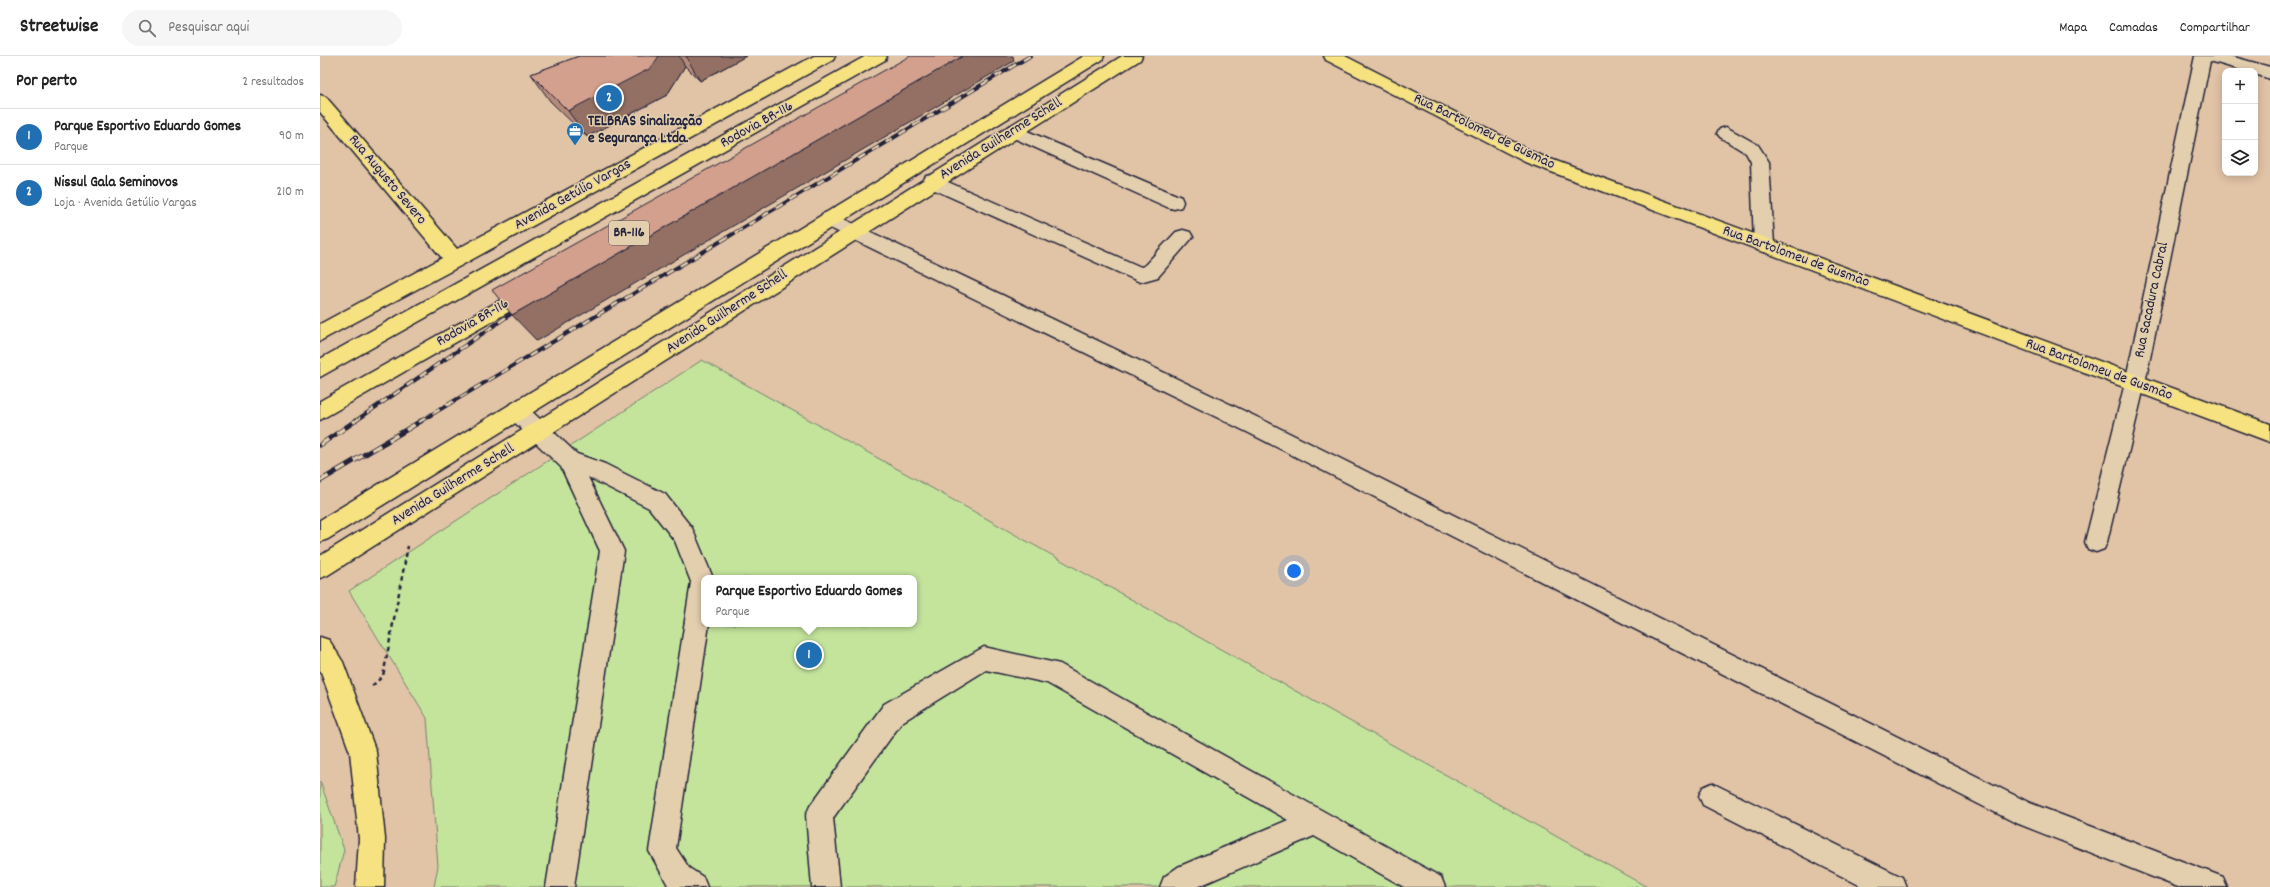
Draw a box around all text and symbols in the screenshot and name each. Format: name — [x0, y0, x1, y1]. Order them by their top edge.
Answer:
search box — [122, 10, 402, 46]
text: Streetwise — [20, 14, 98, 41]
icon: search — [136, 17, 158, 39]
text: Pesquisar aqui — [168, 17, 249, 39]
text: Mapa — [2059, 18, 2087, 38]
text: Camadas — [2109, 18, 2158, 38]
text: Compartilhar — [2180, 18, 2250, 38]
map controls — [2222, 68, 2258, 176]
button: + — [2222, 68, 2258, 104]
text: Por perto — [16, 70, 77, 94]
text: 2 resultados — [242, 73, 304, 92]
pin: 2 — [596, 83, 622, 113]
street label: Rua Bartolomeu de Gusmão — [1409, 88, 1559, 176]
street label: Avenida Guilherme Schell — [935, 92, 1067, 186]
street label: Rodovia BR-116 — [716, 96, 798, 154]
button: − — [2222, 104, 2258, 140]
place label: TELBRAS Sinalização e Segurança Ltda. — [588, 111, 702, 150]
text: Parque Esportivo Eduardo Gomes — [54, 116, 241, 138]
office icon: TELBRAS Sinalização e Segurança Ltda. — [565, 121, 585, 146]
text: 1 — [28, 127, 30, 146]
text: 90 m — [279, 127, 304, 146]
street label: Rua Augusto Severo — [343, 130, 432, 230]
text: Parque — [54, 138, 88, 157]
button: layers — [2222, 140, 2258, 176]
street label: Avenida Getúlio Vargas — [511, 154, 635, 236]
text: Nissul Gala Seminovos — [54, 172, 178, 194]
text: 2 — [26, 183, 32, 202]
text: 210 m — [276, 183, 304, 202]
text: Loja · Avenida Getúlio Vargas — [54, 194, 197, 213]
street label: Rua Bartolomeu de Gusmão — [1719, 220, 1873, 294]
road number: BR-116 — [609, 221, 649, 245]
street label: Rua Sacadura Cabral — [2129, 240, 2175, 360]
street label: Avenida Guilherme Schell — [662, 264, 793, 360]
street label: Rodovia BR-116 — [433, 293, 513, 353]
street label: Rua Bartolomeu de Gusmão — [2022, 333, 2176, 407]
street label: Avenida Guilherme Schell — [387, 438, 519, 532]
your location — [1284, 561, 1304, 581]
popup — [701, 575, 917, 627]
text: Parque Esportivo Eduardo Gomes — [715, 581, 903, 603]
text: Parque — [715, 603, 749, 622]
pin: 1 — [796, 640, 822, 670]

